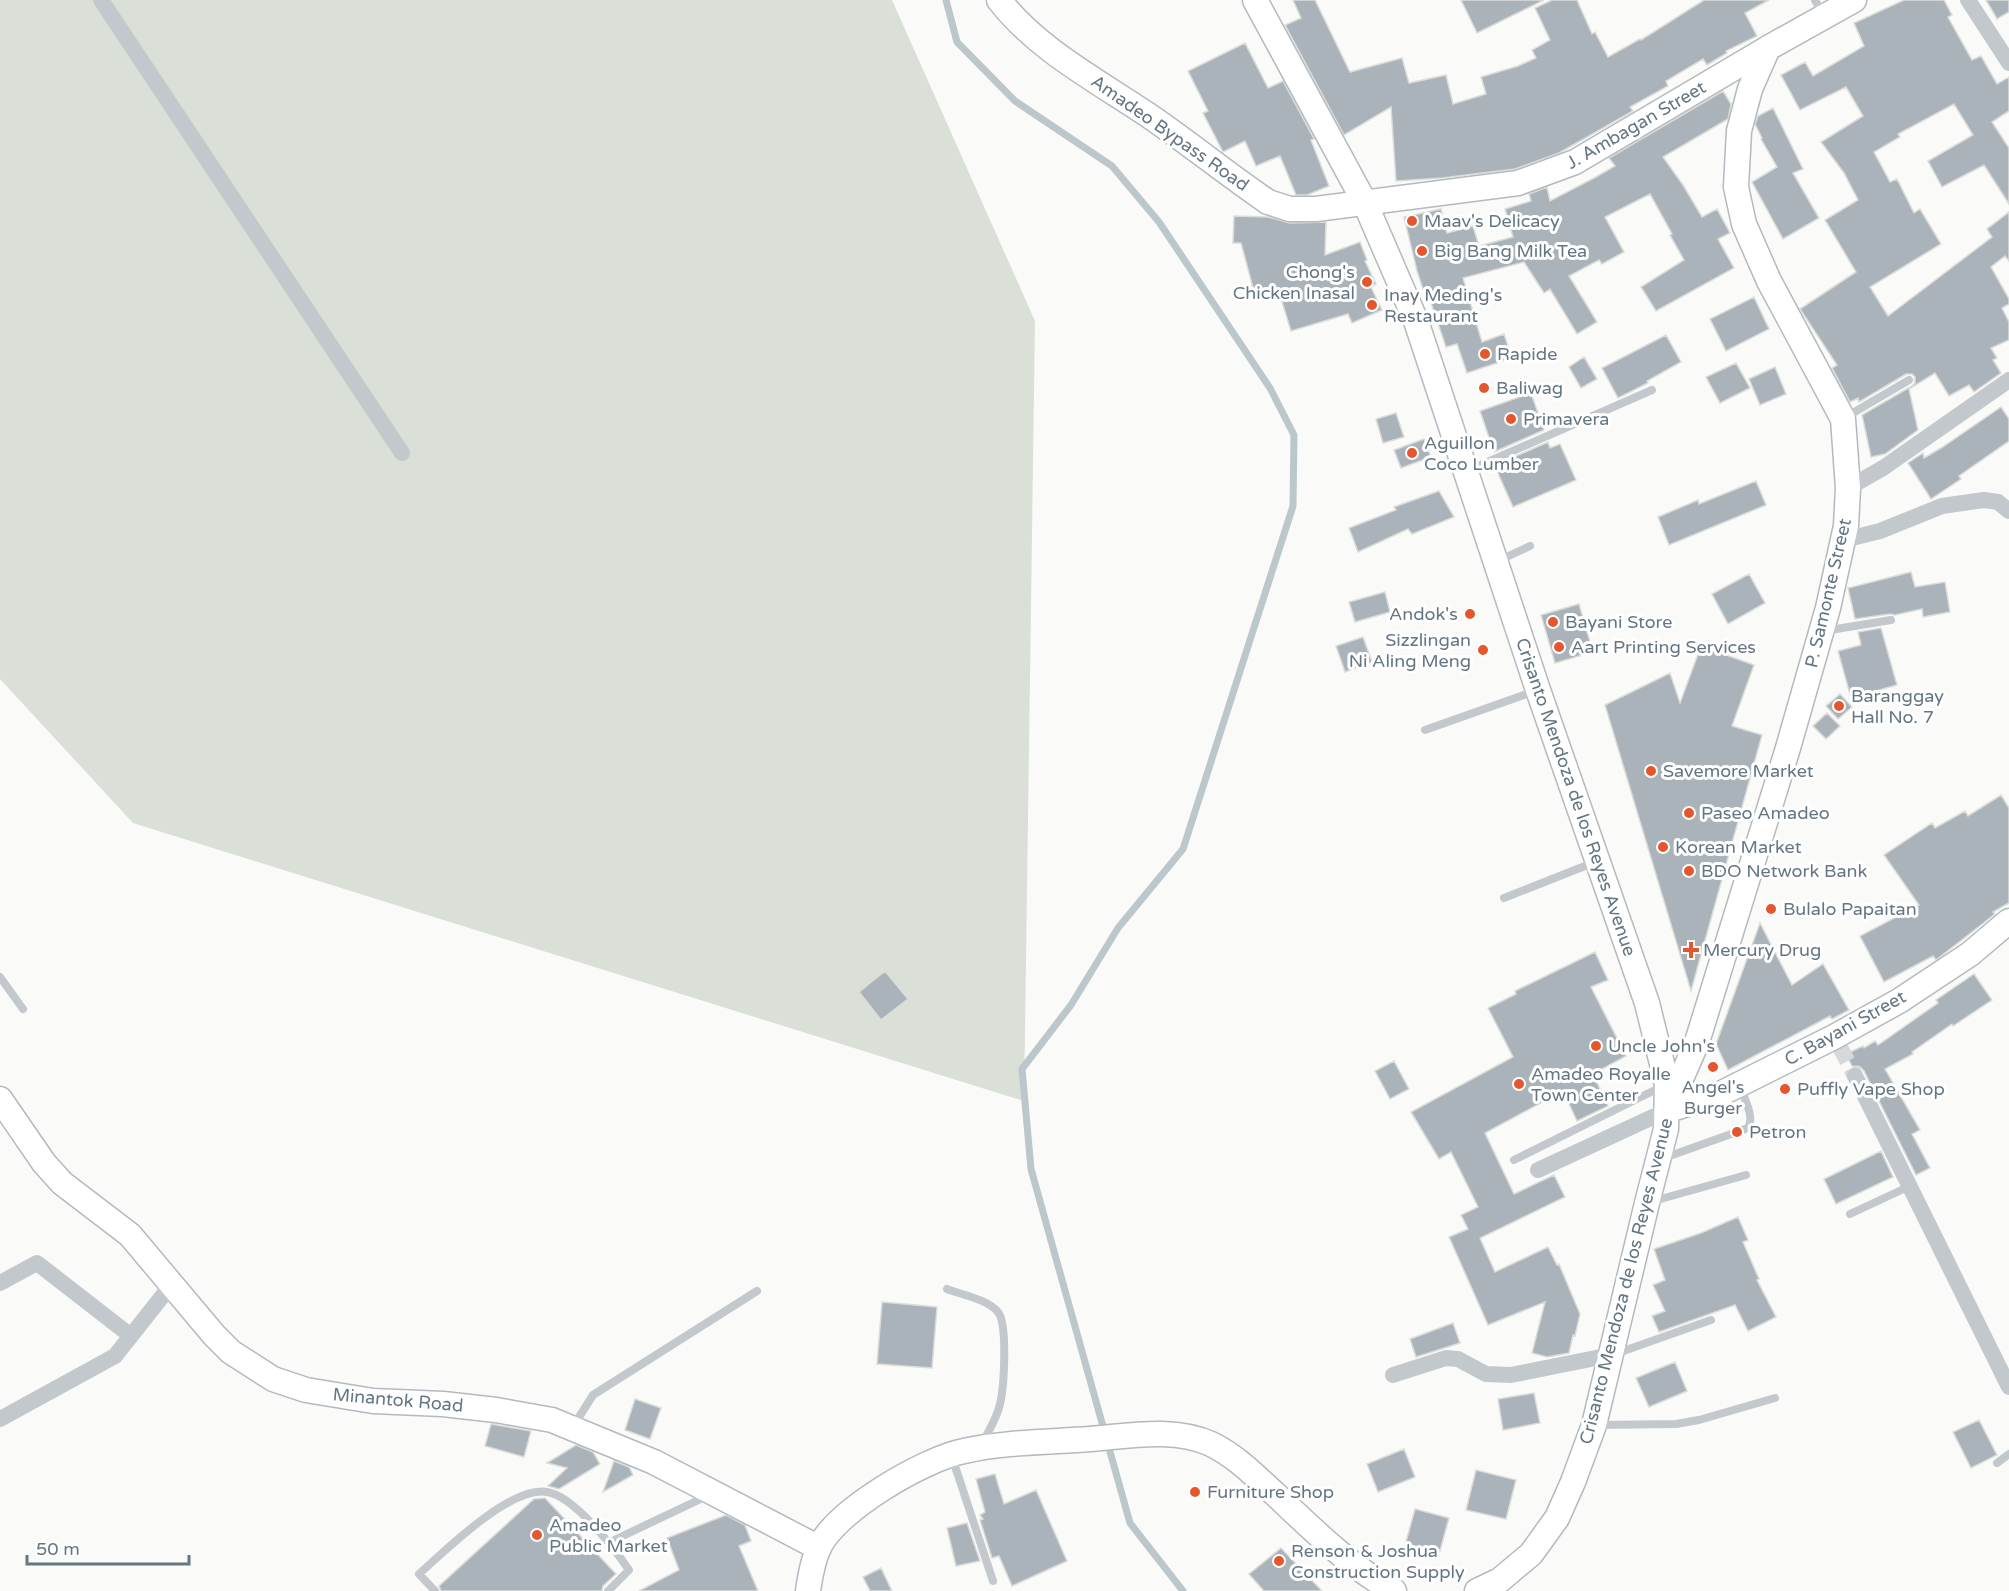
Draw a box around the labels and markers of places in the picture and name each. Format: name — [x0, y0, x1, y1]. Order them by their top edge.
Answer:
place label: Maav's Delicacy — [1424, 210, 1560, 232]
marker: Maav's Delicacy — [1405, 214, 1419, 228]
place label: Big Bang Milk Tea — [1434, 240, 1587, 262]
marker: Big Bang Milk Tea — [1415, 244, 1429, 258]
place label: Chong's Chicken Inasal — [1233, 261, 1355, 304]
marker: Chong's Chicken Inasal — [1360, 275, 1374, 289]
place label: Inay Meding's Restaurant — [1384, 284, 1502, 327]
marker: Inay Meding's Restaurant — [1365, 298, 1379, 312]
place label: Rapide — [1497, 343, 1557, 365]
marker: Rapide — [1478, 347, 1492, 361]
place label: Baliwag — [1496, 377, 1563, 399]
marker: Baliwag — [1477, 381, 1491, 395]
place label: Primavera — [1523, 408, 1609, 430]
marker: Primavera — [1504, 412, 1518, 426]
place label: Aguillon Coco Lumber — [1424, 432, 1539, 475]
marker: Aguillon Coco Lumber — [1405, 446, 1419, 460]
place label: Andok's — [1389, 603, 1458, 625]
marker: Andok's — [1463, 607, 1477, 621]
place label: Bayani Store — [1565, 611, 1672, 633]
marker: Bayani Store — [1546, 615, 1560, 629]
place label: Sizzlingan Ni Aling Meng — [1349, 629, 1471, 672]
place label: Aart Printing Services — [1571, 636, 1756, 658]
marker: Aart Printing Services — [1552, 640, 1566, 654]
marker: Sizzlingan Ni Aling Meng — [1476, 643, 1490, 657]
place label: Baranggay Hall No. 7 — [1851, 685, 1944, 728]
marker: Baranggay Hall No. 7 — [1832, 699, 1846, 713]
place label: Savemore Market — [1663, 760, 1814, 782]
marker: Savemore Market — [1644, 764, 1658, 778]
place label: Paseo Amadeo — [1701, 802, 1830, 824]
marker: Paseo Amadeo — [1682, 806, 1696, 820]
place label: Korean Market — [1675, 836, 1802, 858]
marker: Korean Market — [1656, 840, 1670, 854]
place label: BDO Network Bank — [1701, 860, 1867, 882]
marker: BDO Network Bank — [1682, 864, 1696, 878]
place label: Bulalo Papaitan — [1783, 898, 1917, 920]
marker: Bulalo Papaitan — [1764, 902, 1778, 916]
place label: Mercury Drug — [1703, 939, 1821, 961]
marker: Mercury Drug — [1684, 943, 1698, 957]
place label: Uncle John's — [1608, 1035, 1715, 1057]
marker: Uncle John's — [1589, 1039, 1603, 1053]
marker: Angel's Burger — [1706, 1060, 1720, 1074]
place label: Amadeo Royalle Town Center — [1531, 1063, 1671, 1106]
place label: Angel's Burger — [1682, 1076, 1744, 1119]
marker: Amadeo Royalle Town Center — [1512, 1077, 1526, 1091]
place label: Puffly Vape Shop — [1797, 1078, 1945, 1100]
marker: Puffly Vape Shop — [1778, 1082, 1792, 1096]
place label: Petron — [1749, 1121, 1806, 1143]
marker: Petron — [1730, 1125, 1744, 1139]
place label: Furniture Shop — [1207, 1481, 1334, 1503]
marker: Furniture Shop — [1188, 1485, 1202, 1499]
place label: Amadeo Public Market — [549, 1514, 668, 1557]
marker: Amadeo Public Market — [530, 1528, 544, 1542]
place label: Renson & Joshua Construction Supply — [1291, 1540, 1465, 1583]
marker: Renson & Joshua Construction Supply — [1272, 1554, 1286, 1568]

